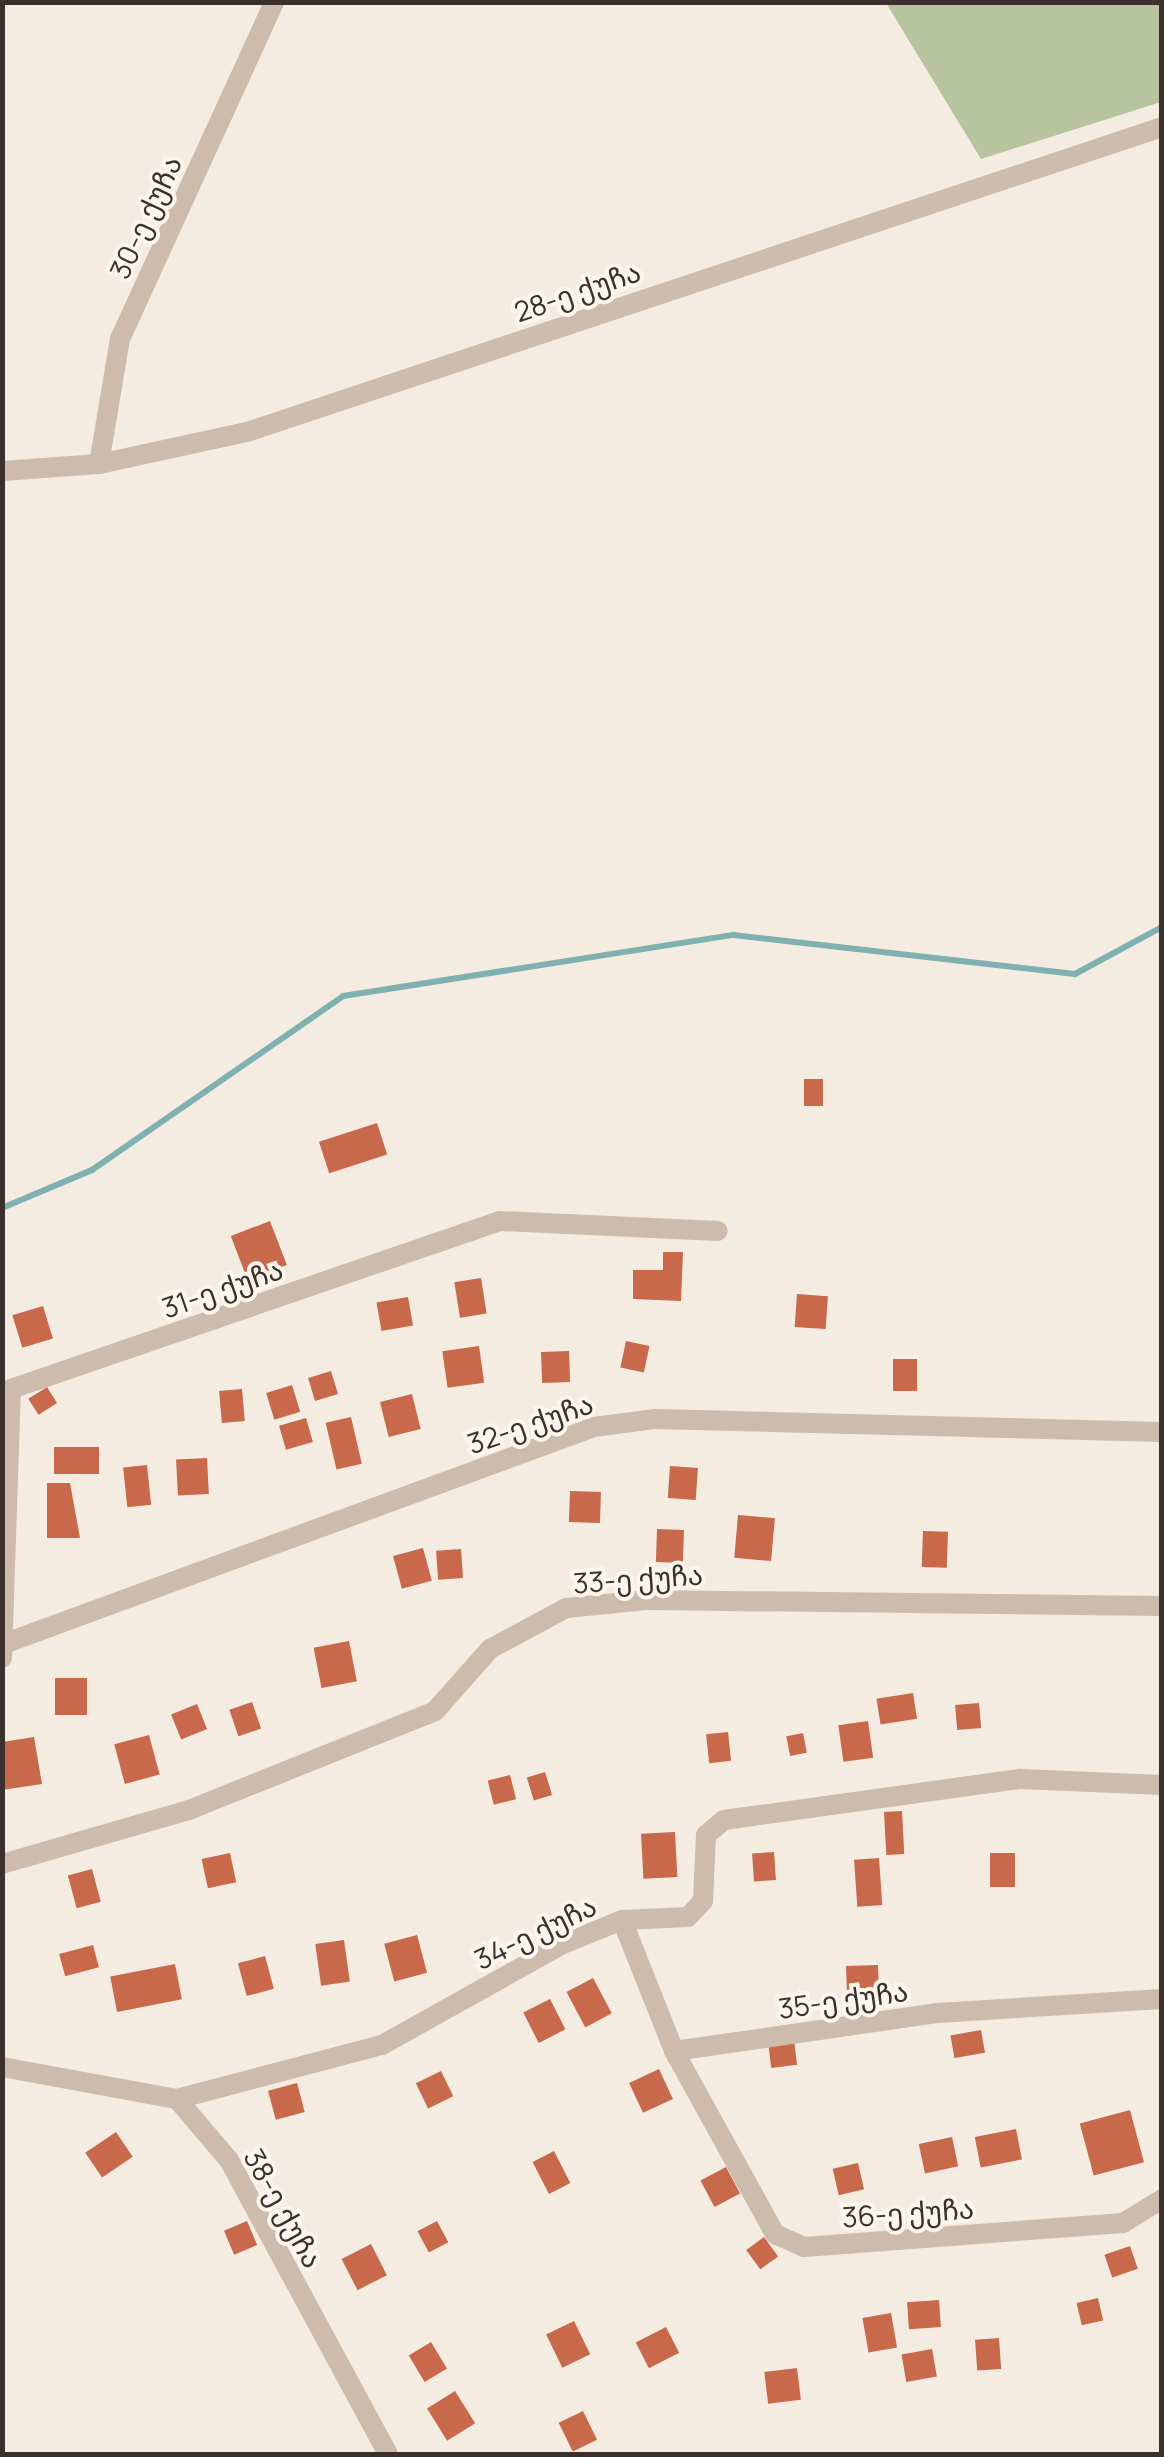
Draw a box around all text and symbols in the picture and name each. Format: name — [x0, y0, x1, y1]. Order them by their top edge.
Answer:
street label: 30-ე ქუჩა — [102, 150, 188, 284]
street label: 28-ე ქუჩა — [509, 254, 645, 328]
street label: 31-ე ქუჩა — [157, 1252, 287, 1324]
street label: 32-ე ქუჩა — [463, 1386, 597, 1460]
street label: 33-ე ქუჩა — [572, 1557, 704, 1599]
street label: 34-ე ქუჩა — [469, 1888, 601, 1976]
street label: 35-ე ქუჩა — [776, 1973, 910, 2025]
street label: 38-ე ქუჩა — [238, 2143, 330, 2273]
street label: 36-ე ქუჩა — [841, 2191, 975, 2233]

